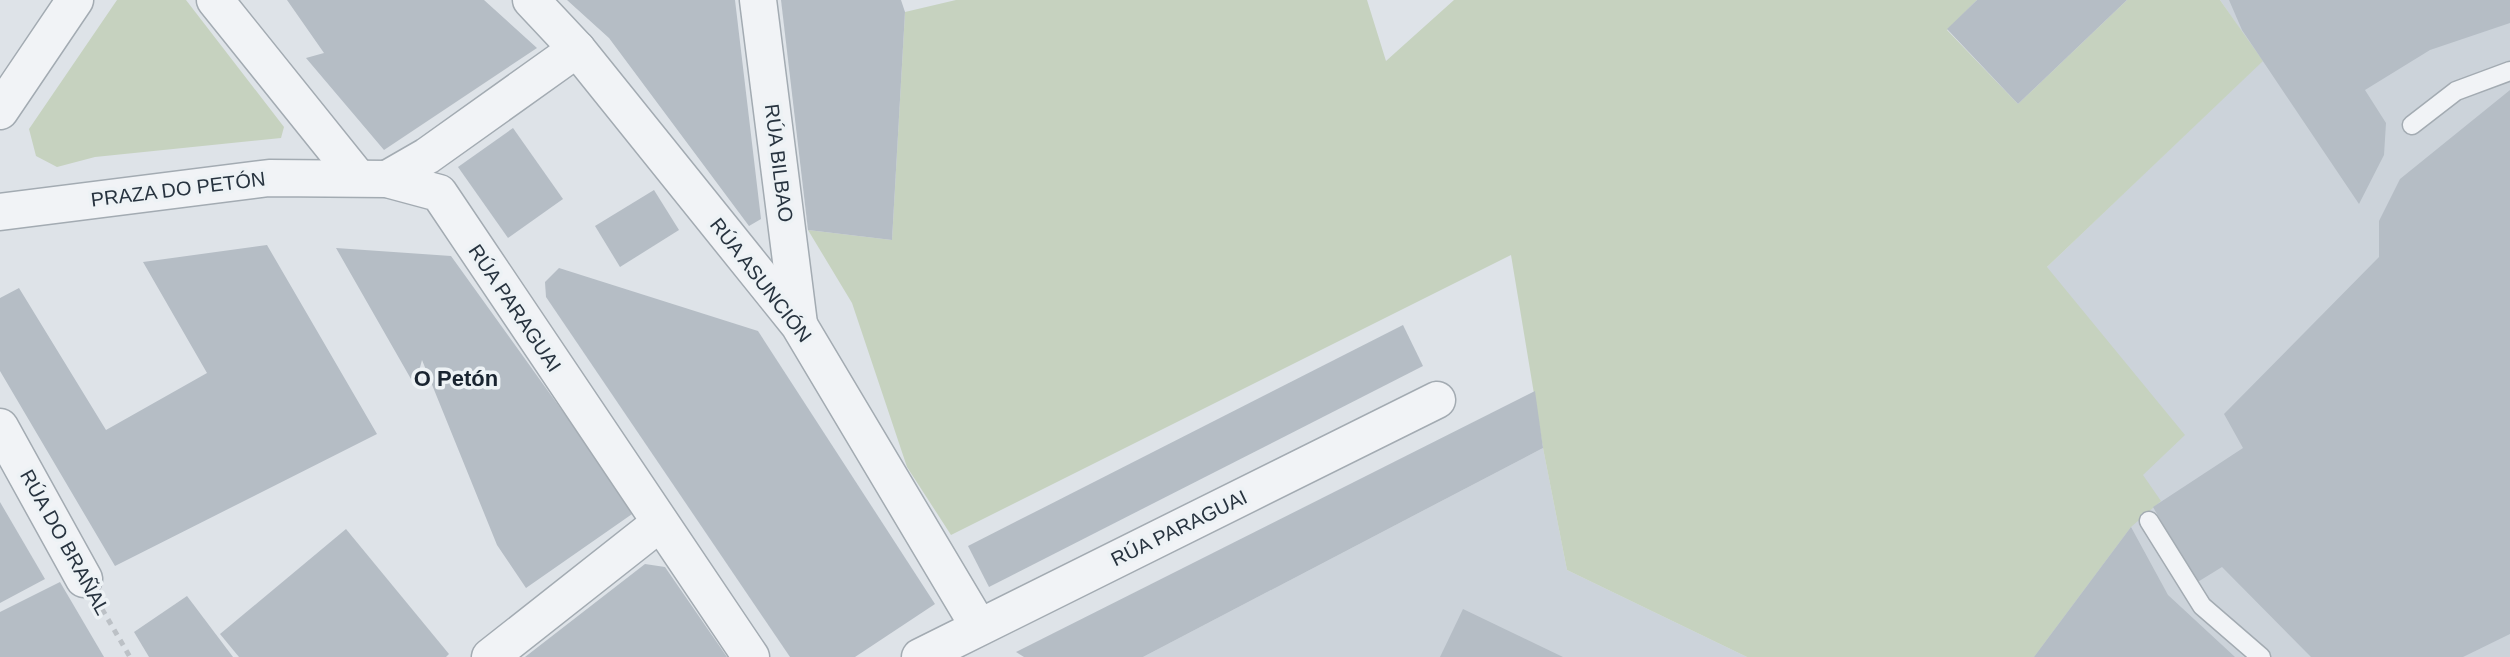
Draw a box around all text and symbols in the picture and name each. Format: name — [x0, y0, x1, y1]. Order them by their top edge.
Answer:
street label: RÚA BILBAO — [761, 103, 797, 223]
street label: PRAZA DO PETÓN — [90, 167, 266, 211]
street label: RÚA ASUNCIÓN — [706, 214, 816, 346]
street label: RÚA PARAGUAI — [464, 240, 566, 376]
district label: O Petón — [414, 366, 498, 391]
street label: RÚA DO BRAÑAL — [16, 465, 115, 618]
street label: RÚA PARAGUAI — [1107, 486, 1251, 570]

